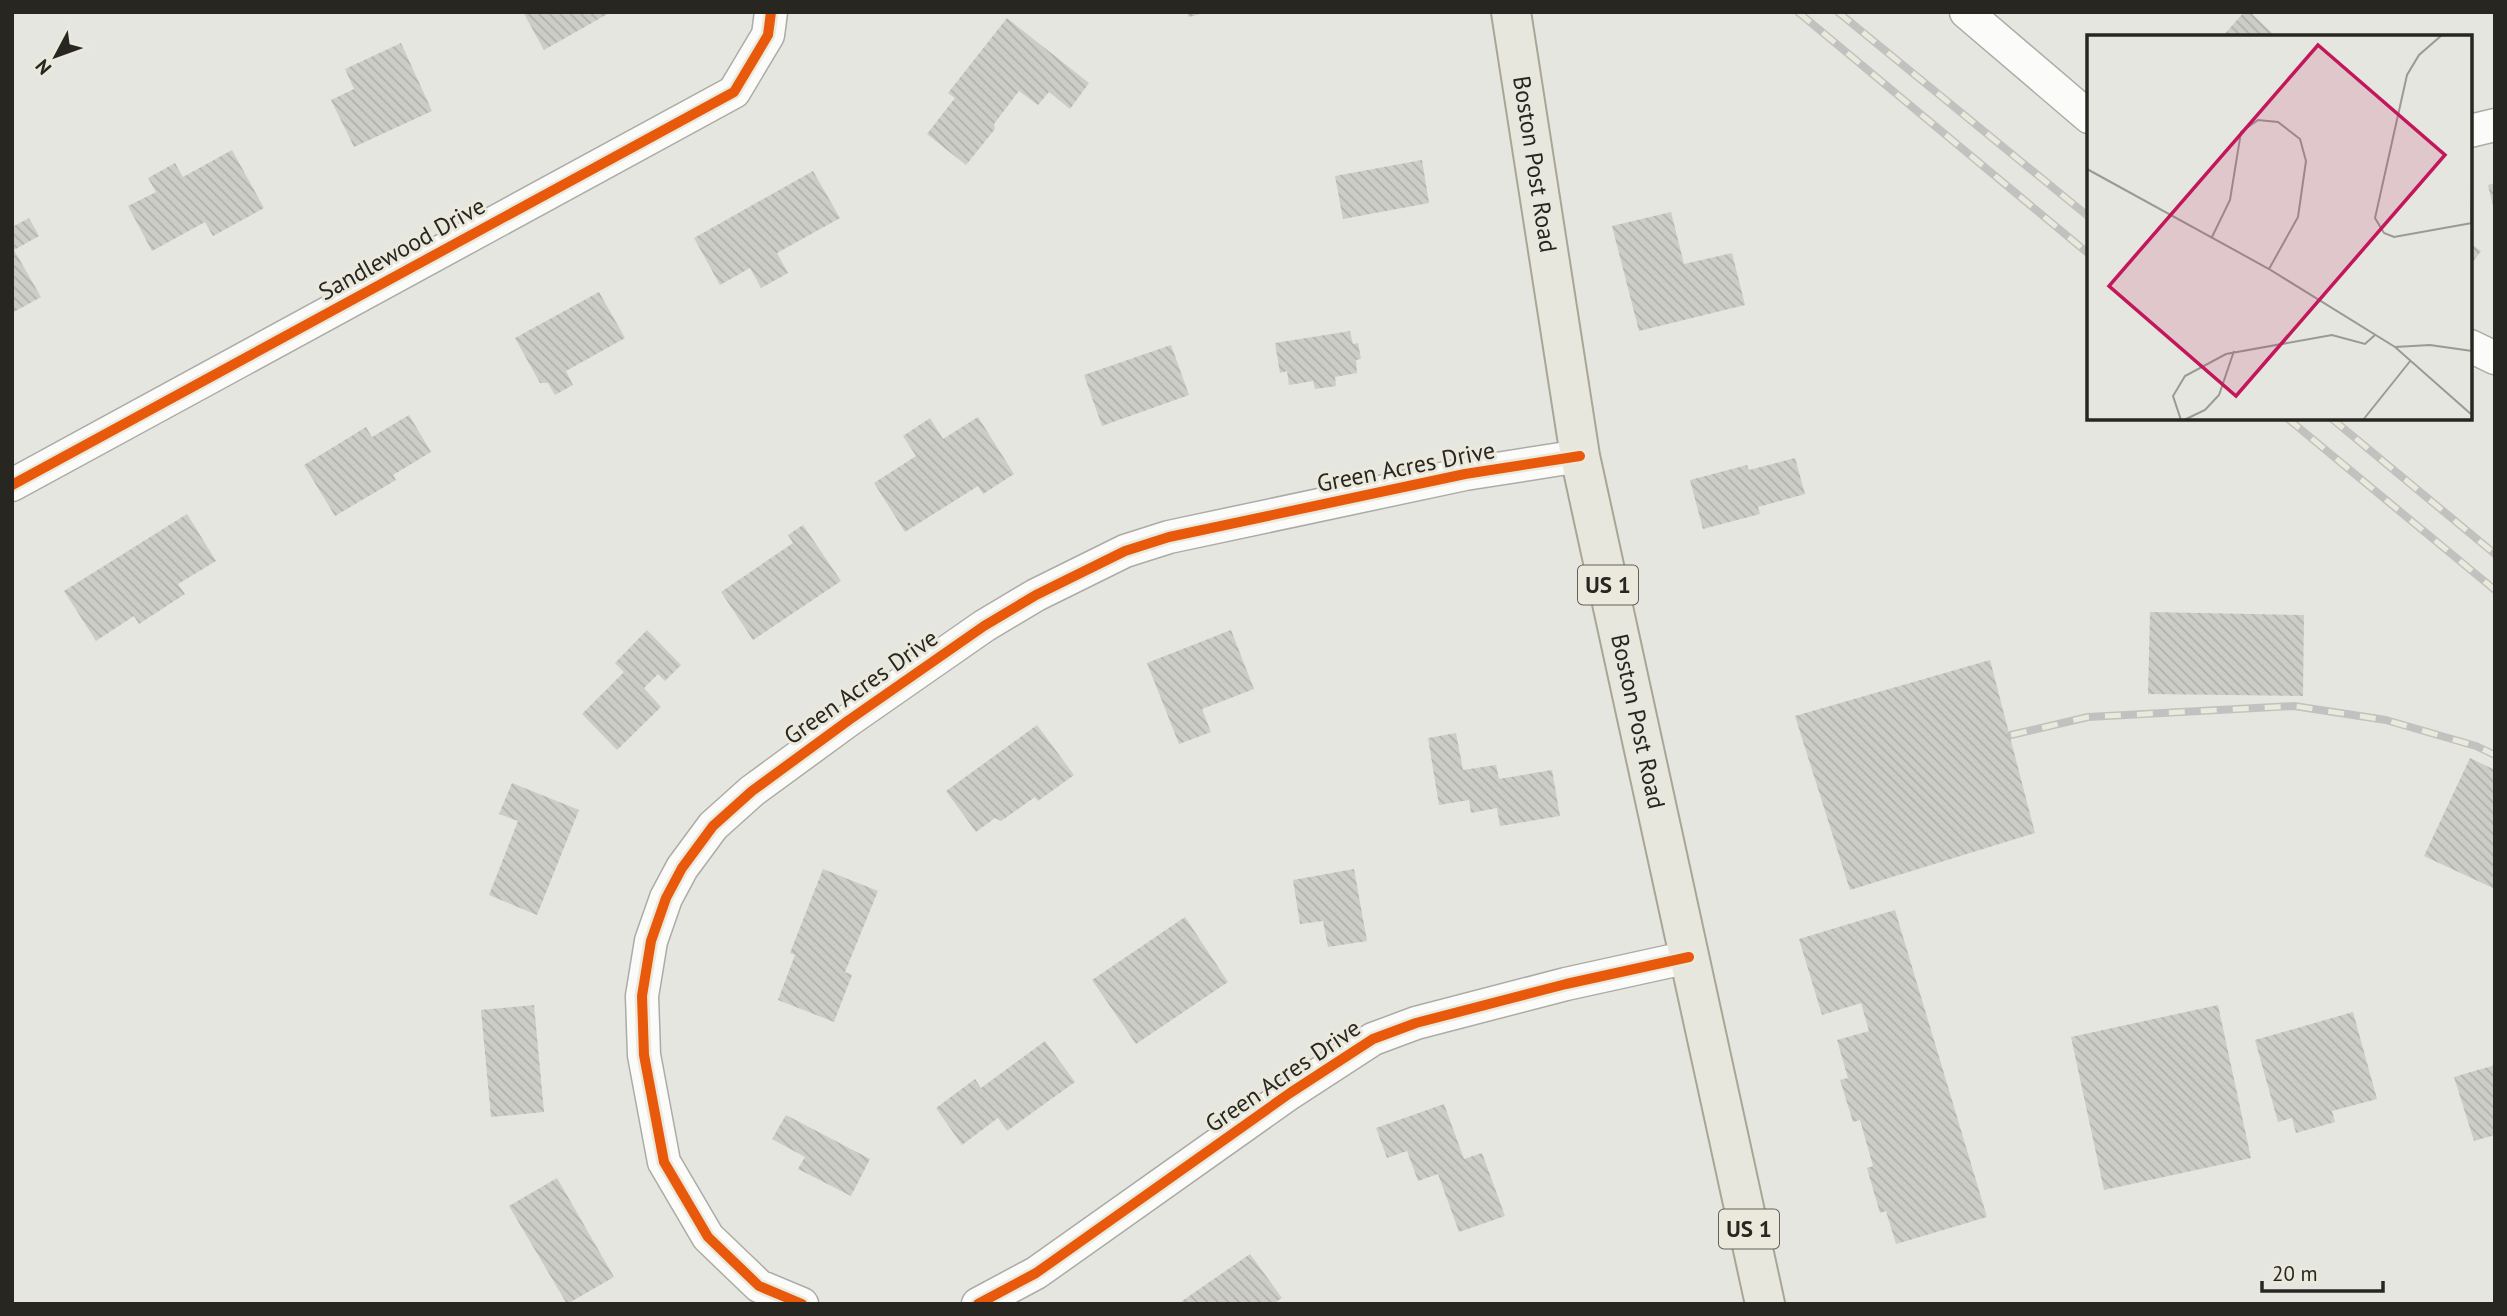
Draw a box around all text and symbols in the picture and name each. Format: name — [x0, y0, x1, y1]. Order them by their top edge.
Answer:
north arrow — [21, 21, 91, 91]
inset map — [2087, 35, 2472, 420]
text: N — [30, 55, 56, 80]
street label: Boston Post Road — [1506, 74, 1564, 255]
street label: Sandlewood Drive — [313, 190, 491, 307]
street label: Green Acres Drive — [1314, 434, 1498, 499]
road number: US 1 — [1578, 566, 1638, 604]
street label: Green Acres Drive — [778, 622, 944, 751]
street label: Boston Post Road — [1604, 631, 1673, 812]
street label: Green Acres Drive — [1199, 1012, 1366, 1139]
road number: US 1 — [1719, 1210, 1779, 1248]
scale bar — [2262, 1250, 2383, 1294]
text: 20 m — [2272, 1260, 2318, 1287]

